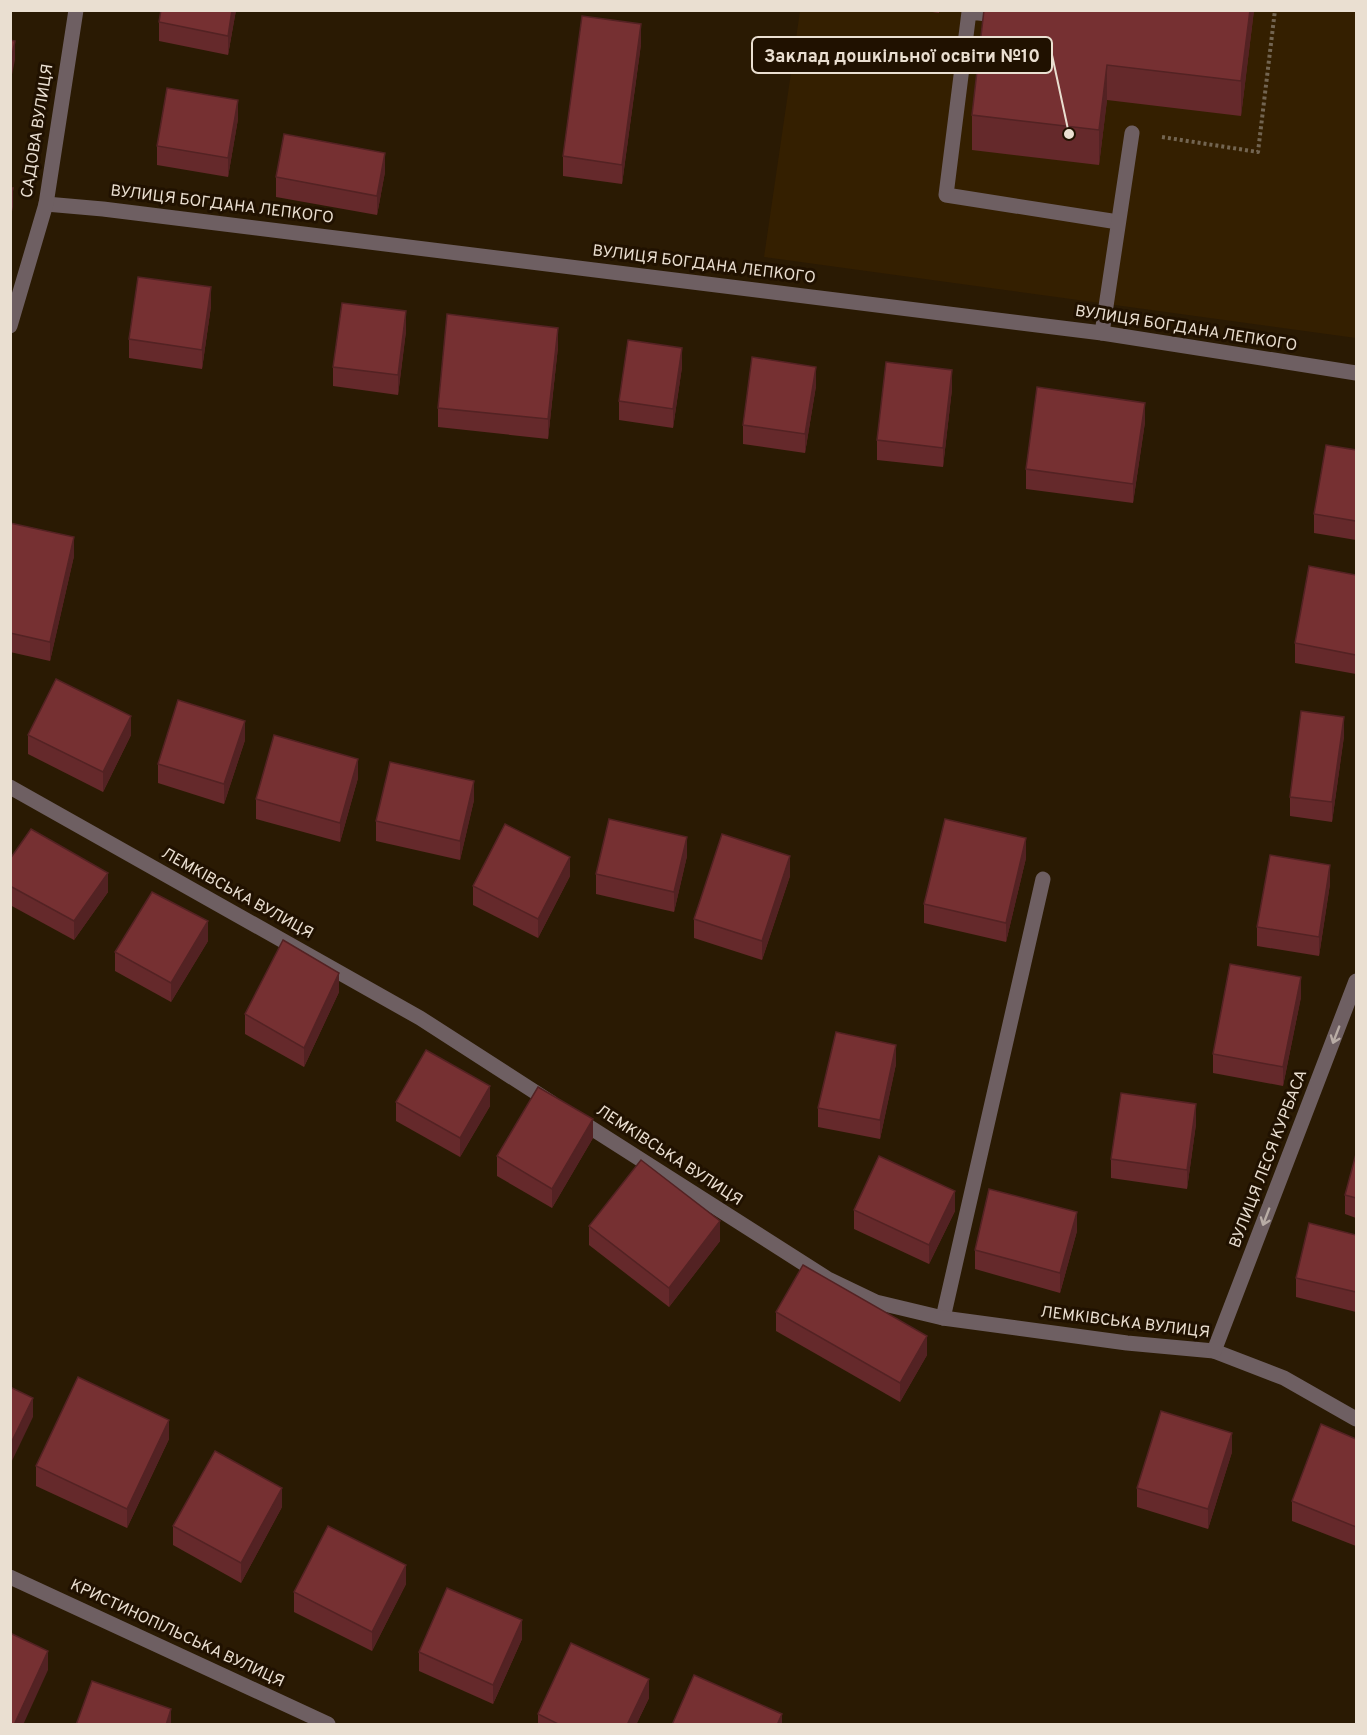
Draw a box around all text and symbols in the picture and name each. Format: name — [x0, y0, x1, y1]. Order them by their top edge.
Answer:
callout: Заклад дошкільної освіти №10 — [752, 37, 1052, 73]
text: Заклад дошкільної освіти №10 — [764, 46, 1040, 69]
street label: САДОВА ВУЛИЦЯ — [18, 62, 58, 200]
street label: ВУЛИЦЯ БОГДАНА ЛЕПКОГО — [109, 181, 335, 229]
street label: ВУЛИЦЯ БОГДАНА ЛЕПКОГО — [591, 241, 817, 289]
street label: ВУЛИЦЯ БОГДАНА ЛЕПКОГО — [1073, 302, 1299, 356]
street label: ЛЕМКІВСЬКА ВУЛИЦЯ — [157, 844, 317, 944]
one-way arrow — [1329, 1025, 1340, 1044]
street label: ВУЛИЦЯ ЛЕСЯ КУРБАСА — [1226, 1067, 1312, 1251]
street label: ЛЕМКІВСЬКА ВУЛИЦЯ — [592, 1101, 746, 1211]
one-way arrow — [1259, 1208, 1270, 1226]
street label: ЛЕМКІВСЬКА ВУЛИЦЯ — [1039, 1303, 1211, 1343]
street label: КРИСТИНОПІЛЬСЬКА ВУЛИЦЯ — [67, 1575, 287, 1693]

